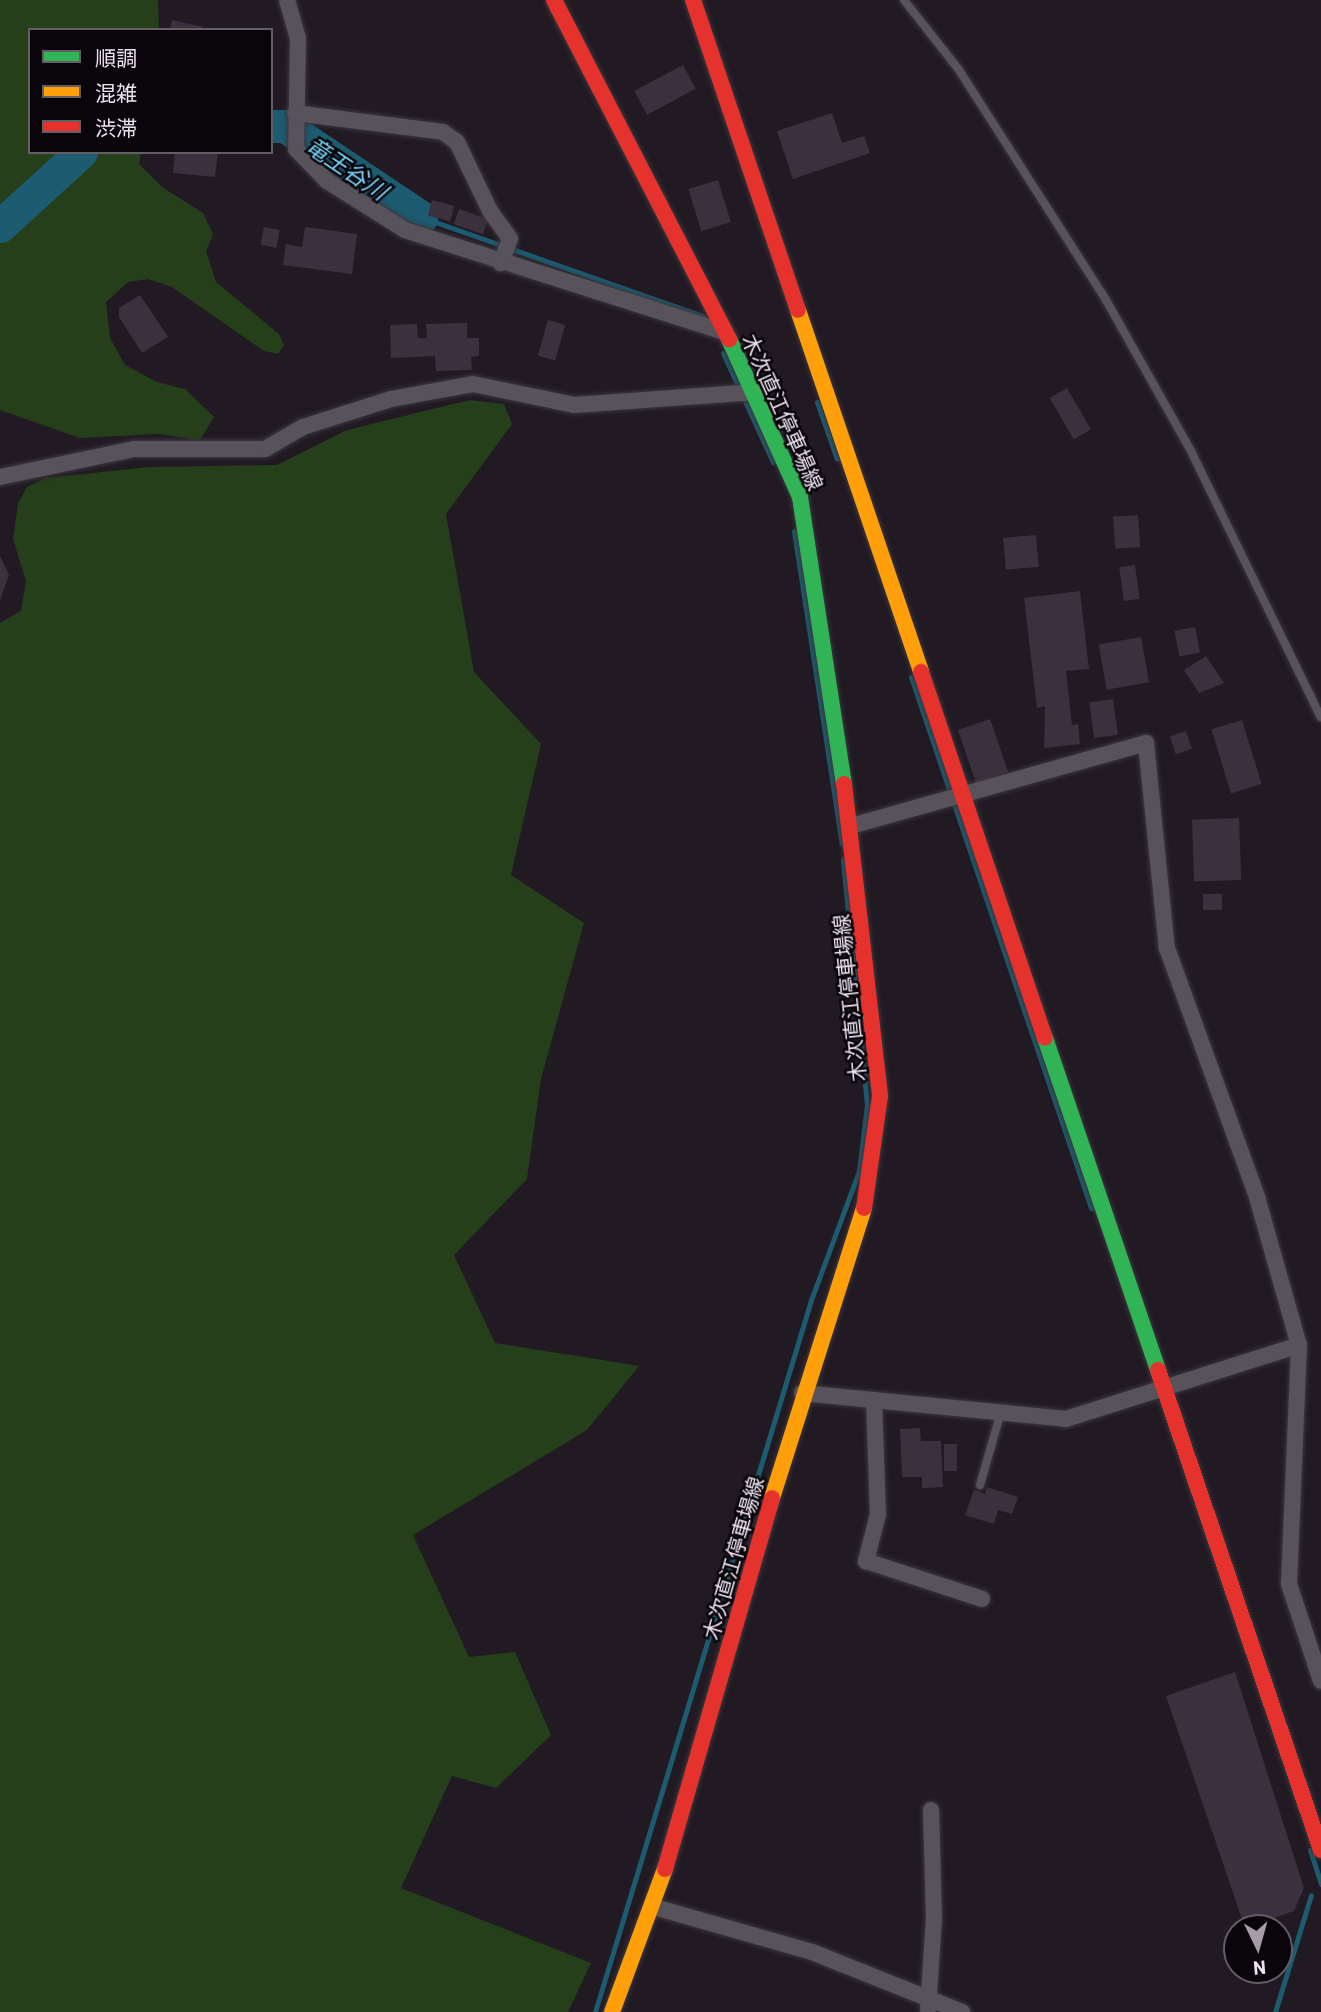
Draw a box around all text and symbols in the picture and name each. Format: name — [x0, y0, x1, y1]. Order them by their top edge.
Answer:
legend — [28, 28, 273, 154]
text: 順調 — [95, 45, 137, 70]
text: 混雑 — [95, 80, 137, 105]
text: 渋滞 — [95, 115, 137, 140]
water label: 竜王谷川 — [301, 131, 393, 205]
street label: 木次直江停車場線 — [737, 330, 829, 494]
street label: 木次直江停車場線 — [828, 913, 870, 1083]
street label: 木次直江停車場線 — [698, 1474, 768, 1642]
north arrow — [1223, 1914, 1293, 1984]
text: N — [1252, 1956, 1267, 1980]

